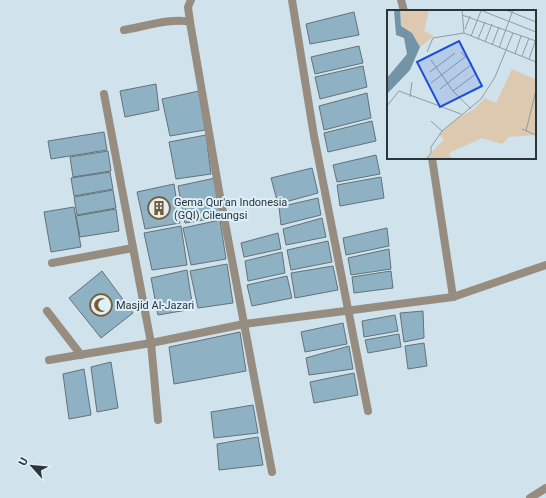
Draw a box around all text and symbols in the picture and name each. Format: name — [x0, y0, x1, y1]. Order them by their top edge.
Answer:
inset map — [387, 10, 536, 159]
building icon: Gema Qur'an Indonesia (GQI) Cileungsi — [146, 195, 172, 221]
place label: Gema Qur'an Indonesia (GQI) Cileungsi — [174, 196, 287, 222]
mosque icon: Masjid Al-Jazari — [88, 292, 114, 318]
place label: Masjid Al-Jazari — [116, 299, 194, 312]
north arrow — [12, 446, 52, 486]
text: U — [16, 455, 31, 468]

